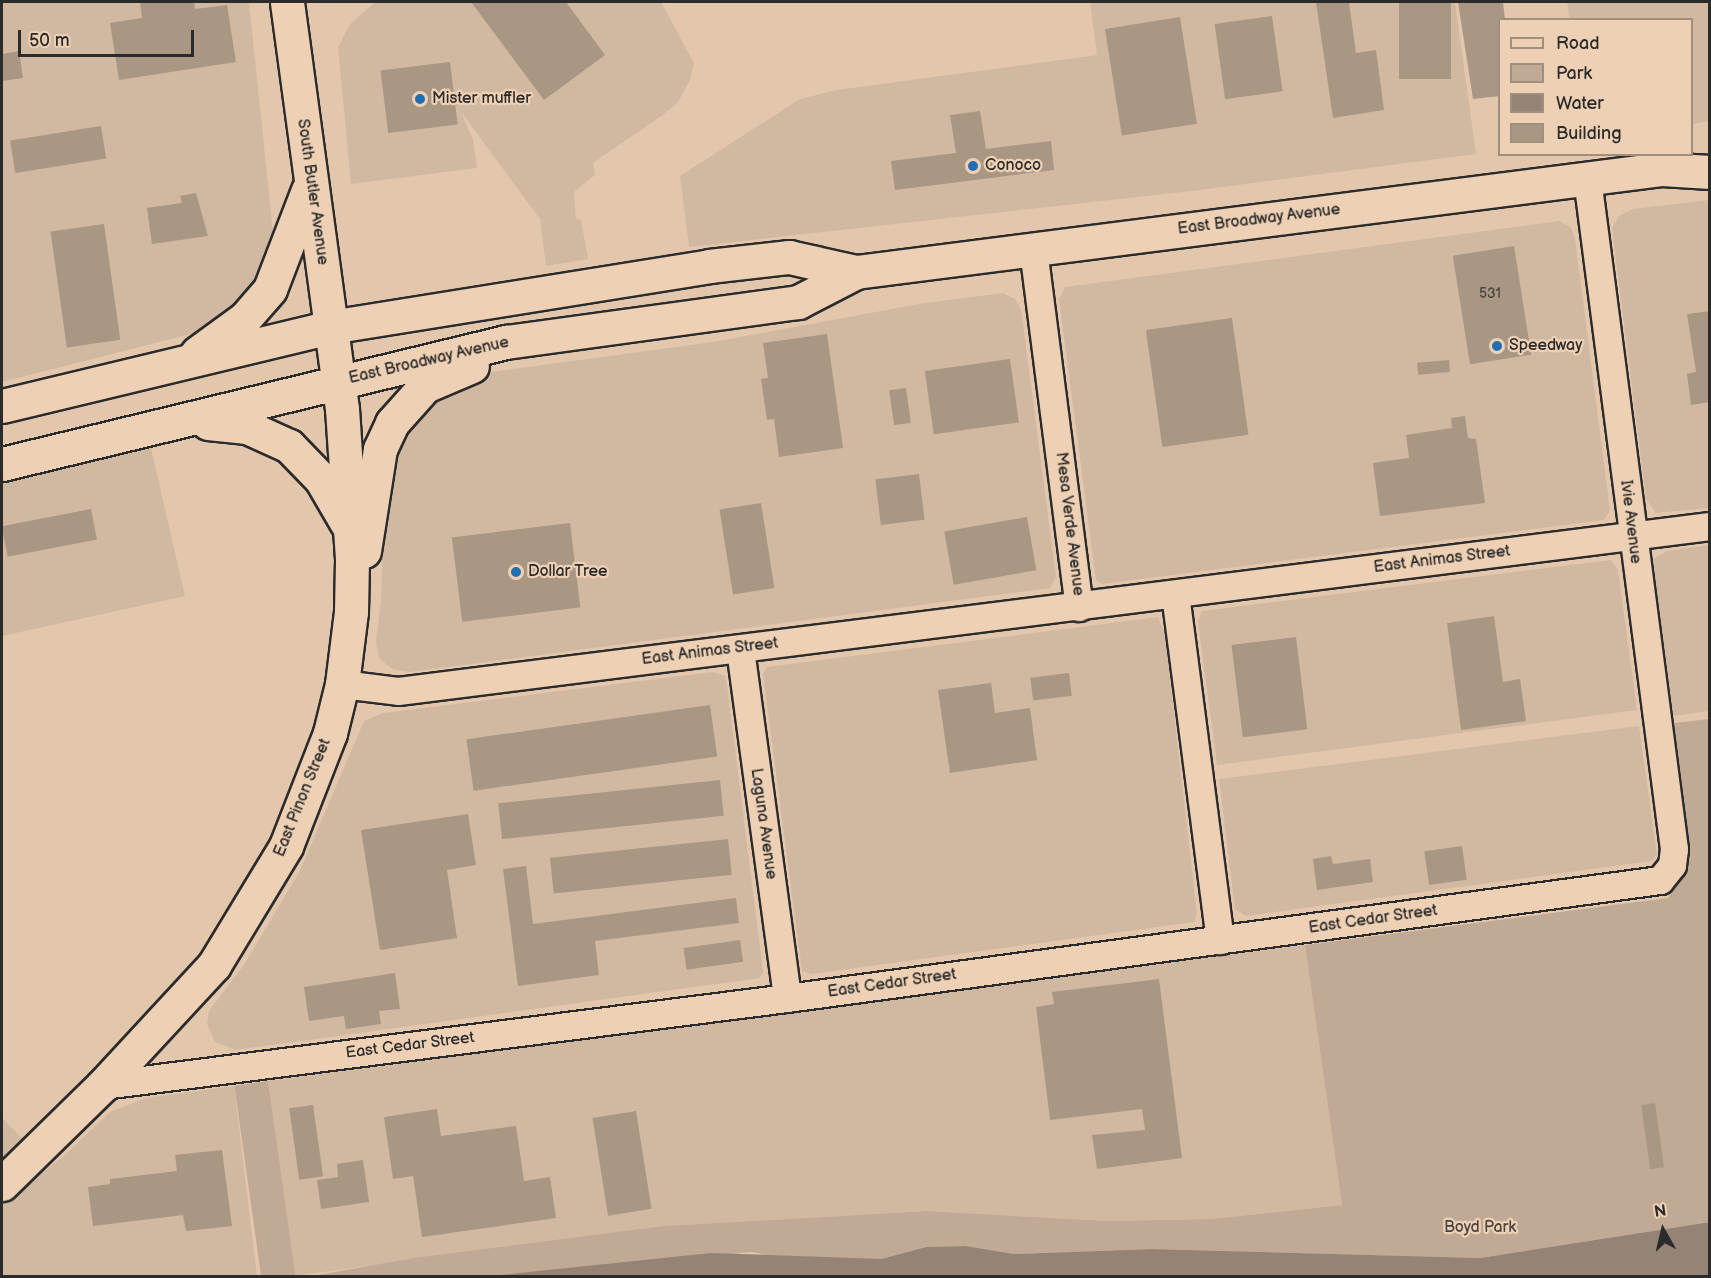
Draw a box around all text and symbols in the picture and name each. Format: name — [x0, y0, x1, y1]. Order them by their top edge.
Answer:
scale bar — [21, 18, 196, 56]
legend — [1498, 18, 1693, 156]
text: 50 m — [29, 30, 70, 51]
text: Road — [1556, 33, 1600, 54]
text: Park — [1556, 63, 1592, 84]
place label: Mister muffler — [432, 89, 531, 109]
marker: Mister muffler — [413, 92, 427, 106]
text: Water — [1556, 93, 1604, 114]
street label: South Butler Avenue — [292, 118, 332, 266]
text: Building — [1556, 123, 1622, 144]
place label: Conoco — [985, 156, 1041, 176]
marker: Conoco — [966, 159, 980, 173]
street label: East Broadway Avenue — [1176, 200, 1342, 240]
house number: 531 — [1479, 286, 1501, 302]
street label: East Broadway Avenue — [347, 333, 511, 389]
place label: Speedway — [1509, 336, 1582, 356]
marker: Speedway — [1490, 339, 1504, 353]
street label: Mesa Verde Avenue — [1051, 451, 1087, 597]
street label: Ivie Avenue — [1615, 479, 1645, 565]
street label: East Animas Street — [1372, 542, 1512, 578]
place label: Dollar Tree — [528, 562, 608, 582]
marker: Dollar Tree — [509, 565, 523, 579]
street label: East Animas Street — [640, 634, 780, 670]
street label: East Pinon Street — [271, 736, 335, 860]
street label: Laguna Avenue — [746, 767, 780, 881]
street label: East Cedar Street — [1307, 901, 1439, 939]
street label: East Cedar Street — [826, 965, 958, 1003]
street label: East Cedar Street — [344, 1029, 476, 1063]
north arrow — [1633, 1200, 1693, 1260]
text: N — [1653, 1201, 1668, 1222]
park label: Boyd Park — [1444, 1218, 1516, 1238]

